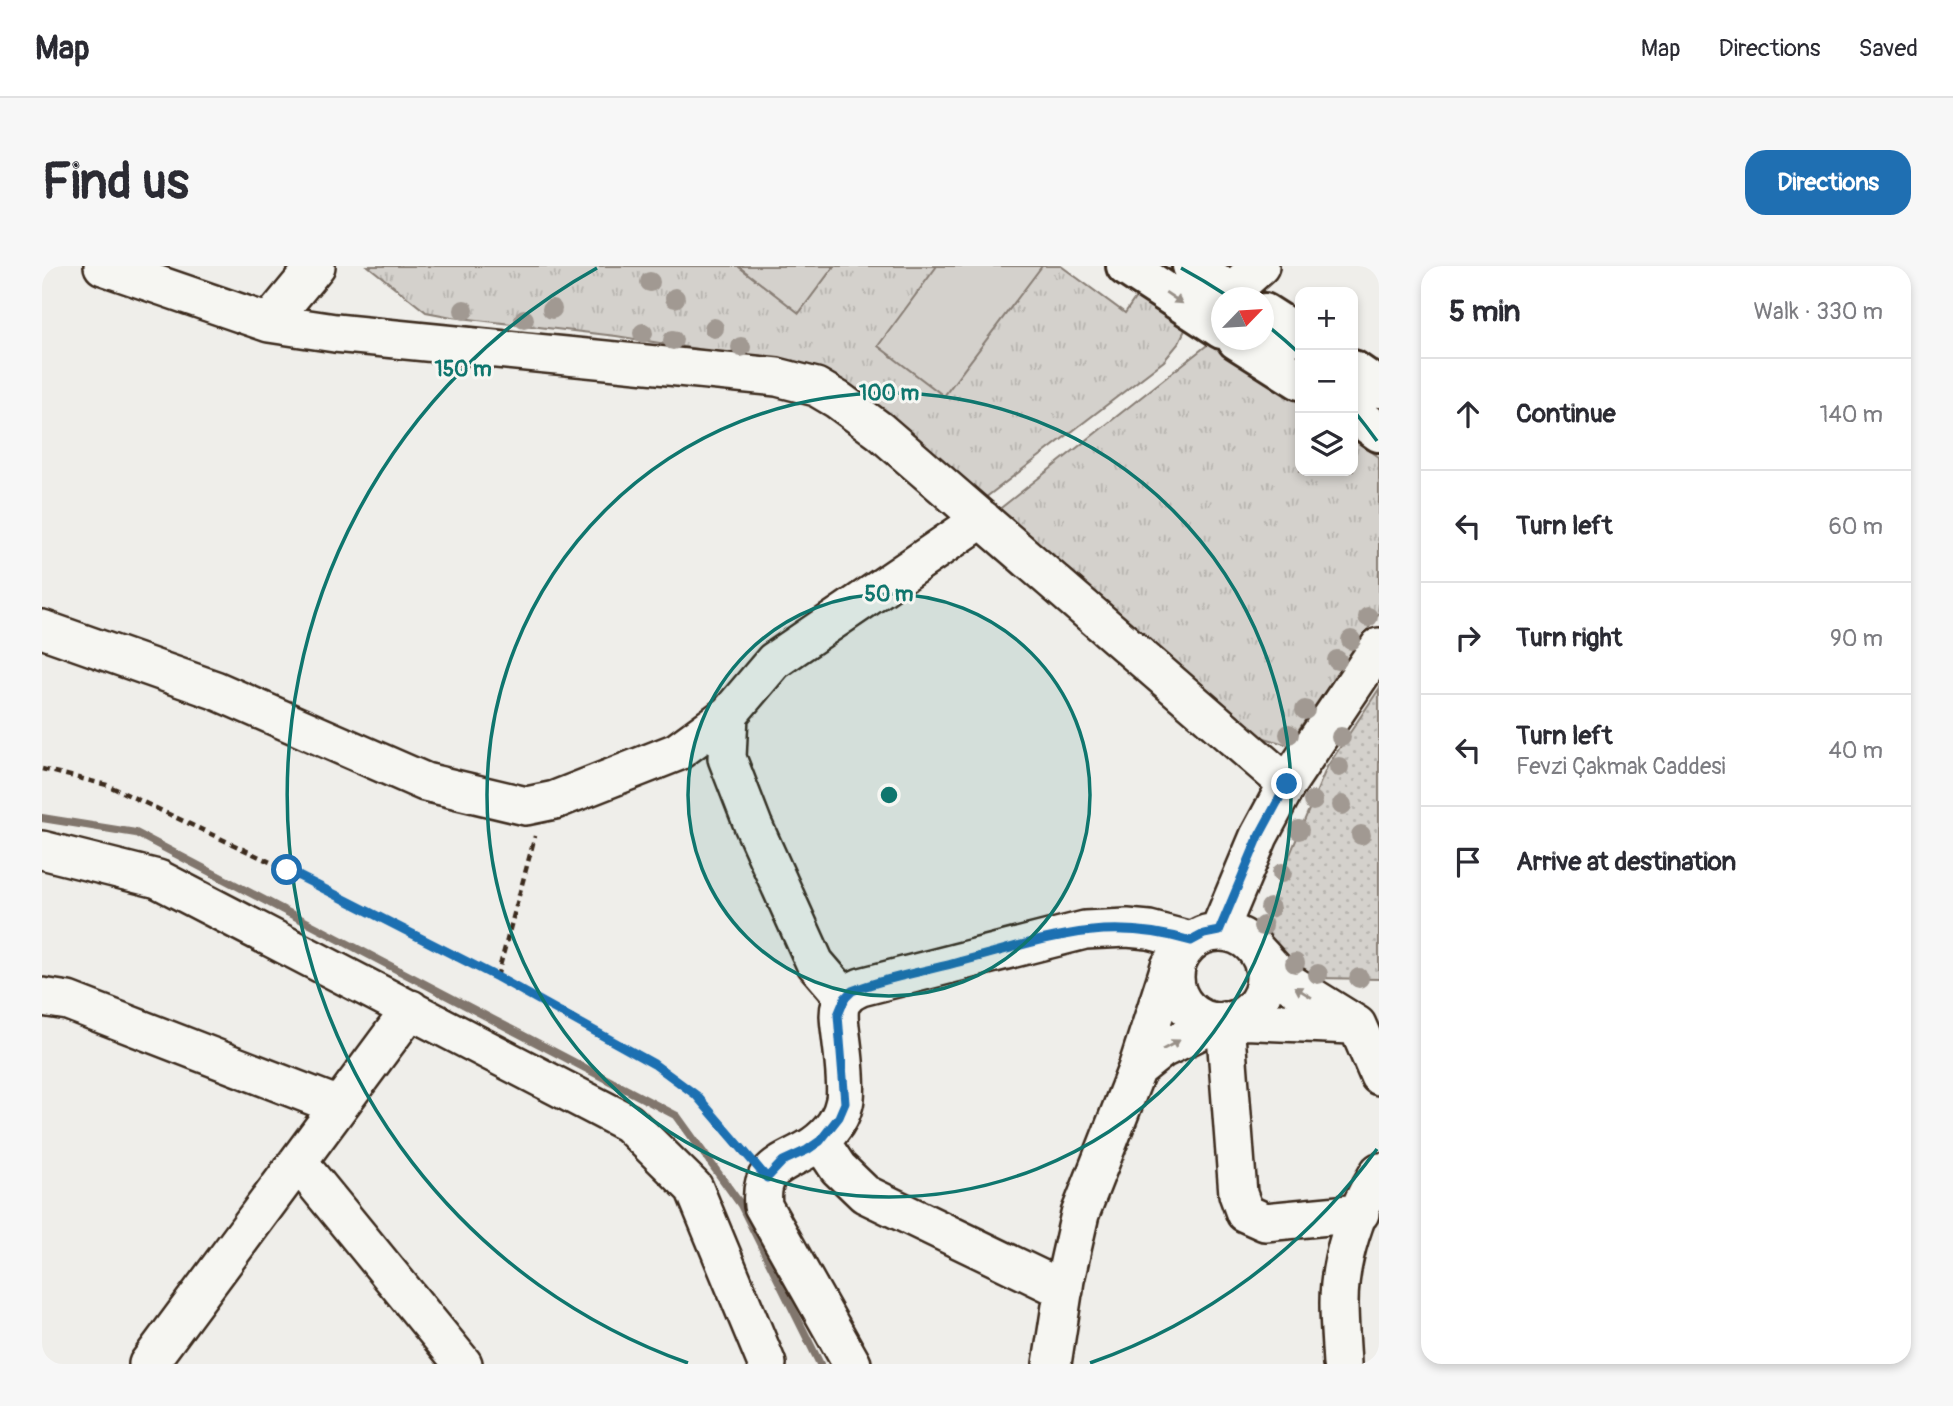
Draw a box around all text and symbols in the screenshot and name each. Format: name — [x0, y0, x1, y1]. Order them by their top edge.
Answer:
text: Map — [35, 28, 90, 69]
text: Map — [1641, 34, 1681, 63]
text: Directions — [1719, 34, 1820, 63]
text: Saved — [1858, 34, 1918, 63]
button: Directions — [1745, 150, 1911, 215]
text: Find us — [42, 152, 189, 213]
north arrow — [1211, 287, 1274, 350]
map controls — [1295, 287, 1358, 476]
button: + — [1295, 287, 1358, 350]
one-way arrow — [1164, 291, 1183, 304]
text: 5 min — [1449, 293, 1520, 330]
text: Walk · 330 m — [1753, 297, 1883, 326]
button: − — [1295, 350, 1358, 413]
text: 150 m — [434, 356, 492, 383]
text: 100 m — [859, 380, 919, 407]
icon: ahead — [1449, 395, 1487, 433]
text: Continue — [1516, 398, 1616, 430]
text: 140 m — [1820, 400, 1883, 429]
button: layers — [1295, 413, 1358, 476]
icon: left — [1449, 507, 1487, 545]
text: Turn left — [1516, 510, 1612, 542]
text: 60 m — [1828, 512, 1883, 541]
text: 50 m — [865, 581, 914, 608]
icon: right — [1449, 619, 1487, 657]
text: Turn right — [1516, 622, 1622, 654]
text: 90 m — [1830, 624, 1883, 653]
text: Turn left — [1516, 720, 1612, 752]
icon: left — [1449, 731, 1487, 769]
text: 40 m — [1829, 736, 1883, 765]
text: Fevzi Çakmak Caddesi — [1516, 752, 1726, 781]
route end — [1271, 768, 1302, 799]
centre of rings — [877, 783, 901, 807]
icon: arrive — [1449, 843, 1487, 881]
text: Arrive at destination — [1516, 846, 1736, 878]
route start — [271, 854, 302, 885]
one-way arrow — [1294, 985, 1313, 998]
one-way arrow — [1161, 1039, 1180, 1051]

